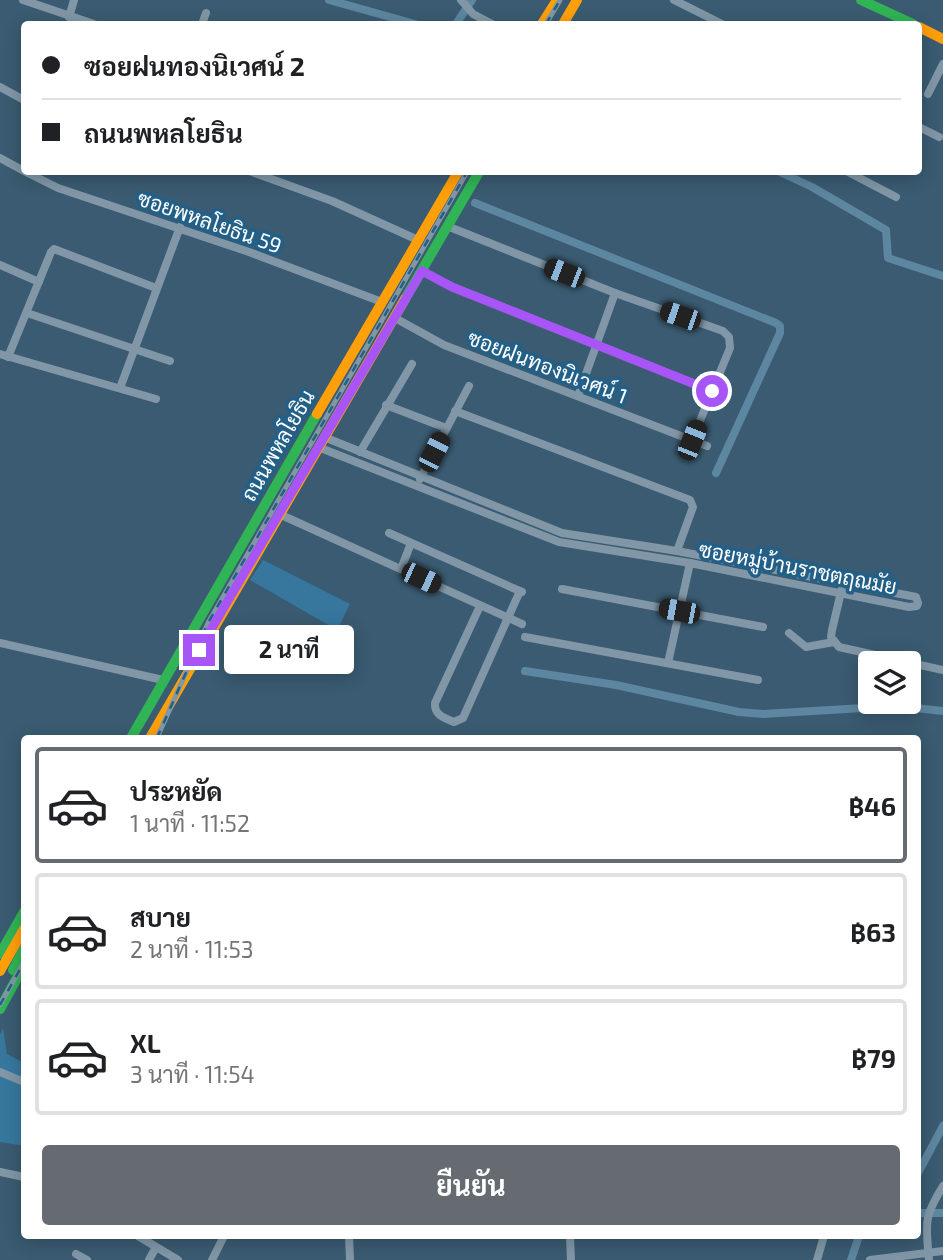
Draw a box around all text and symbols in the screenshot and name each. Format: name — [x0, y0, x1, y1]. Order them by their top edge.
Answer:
text: ซอยฝนทองนิเวศน์ 2 — [84, 50, 305, 81]
text: ถนนพหลโยธิน — [84, 117, 243, 148]
street label: ซอยพหลโยธิน 59 — [135, 185, 285, 257]
car — [541, 256, 588, 290]
car — [657, 299, 704, 333]
street label: ซอยฝนทองนิเวศน์ 1 — [465, 324, 631, 408]
route start — [696, 375, 728, 407]
street label: ถนนพหลโยธิน — [235, 385, 319, 505]
car — [675, 417, 710, 463]
car — [416, 429, 453, 475]
street label: ซอยหมู่บ้านราชตฤณมัย — [696, 536, 899, 602]
car — [398, 560, 445, 596]
car — [657, 597, 702, 625]
callout: 2 นาที — [224, 626, 353, 674]
route end — [183, 634, 215, 666]
text: 2 นาที — [259, 635, 319, 663]
map controls — [858, 651, 921, 714]
button: layers — [858, 651, 921, 714]
icon: car — [46, 774, 109, 837]
text: ประหยัด — [130, 775, 223, 806]
text: ฿46 — [848, 790, 896, 821]
text: 1 นาที · 11:52 — [130, 809, 250, 837]
icon: car — [46, 900, 109, 963]
text: สบาย — [130, 901, 191, 932]
text: ฿63 — [850, 916, 896, 947]
text: 2 นาที · 11:53 — [130, 935, 254, 963]
icon: car — [46, 1026, 109, 1089]
text: XL — [130, 1027, 161, 1058]
text: ฿79 — [851, 1042, 896, 1073]
text: 3 นาที · 11:54 — [130, 1060, 255, 1088]
button: ยืนยัน — [42, 1145, 900, 1225]

